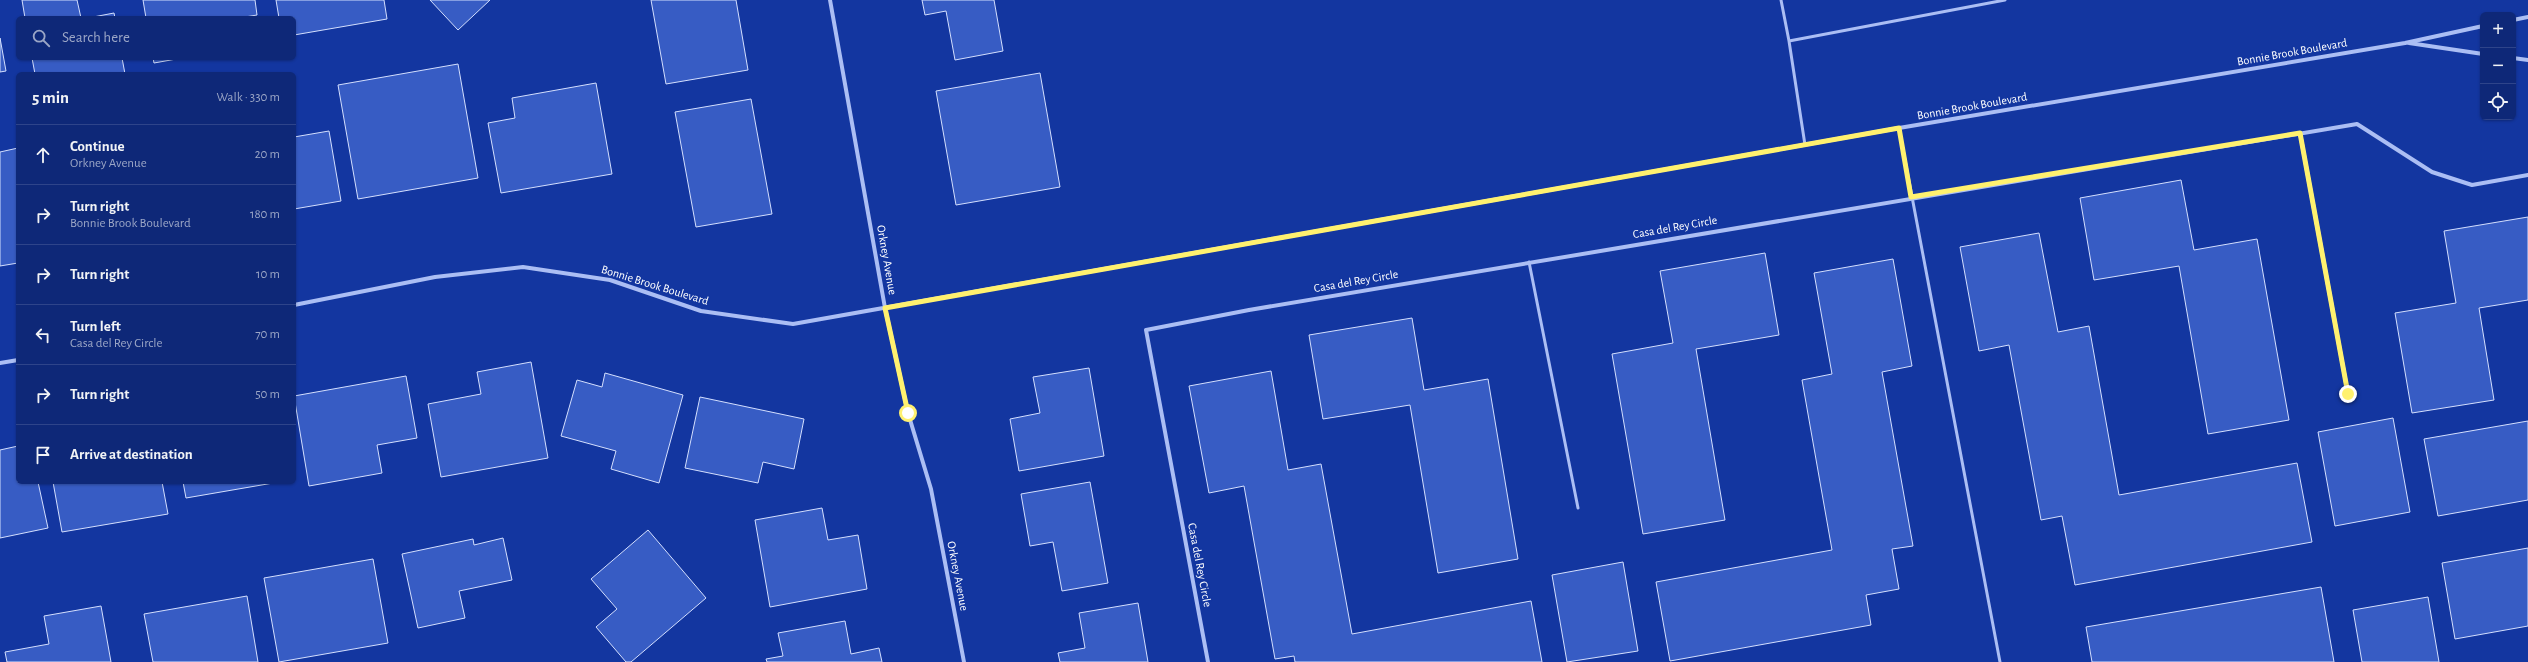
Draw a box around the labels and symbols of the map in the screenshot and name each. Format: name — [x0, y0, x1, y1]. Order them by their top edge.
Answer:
street label: Bonnie Brook Boulevard — [2236, 36, 2348, 68]
street label: Bonnie Brook Boulevard — [1916, 90, 2028, 122]
street label: Casa del Rey Circle — [1632, 214, 1718, 241]
street label: Orkney Avenue — [874, 224, 899, 296]
street label: Bonnie Brook Boulevard — [600, 263, 710, 307]
street label: Casa del Rey Circle — [1313, 268, 1399, 295]
route end — [2339, 385, 2357, 403]
route start — [899, 404, 917, 422]
street label: Casa del Rey Circle — [1185, 522, 1214, 608]
street label: Orkney Avenue — [944, 540, 971, 612]

